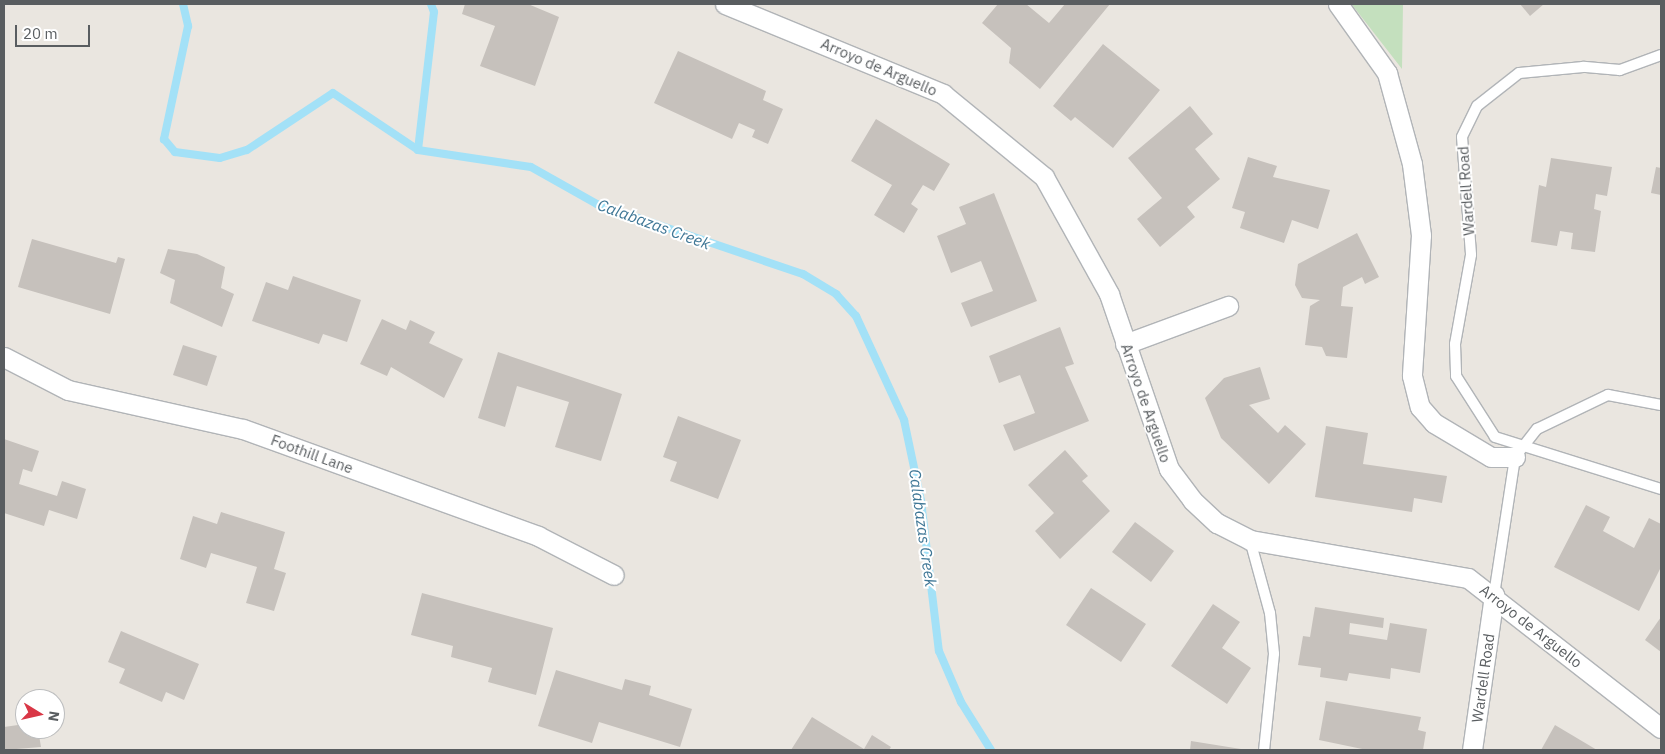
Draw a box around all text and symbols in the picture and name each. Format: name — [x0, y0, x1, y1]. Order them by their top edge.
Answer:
scale bar — [18, 15, 92, 47]
text: 20 m — [23, 24, 58, 43]
street label: Arroyo de Arguello — [818, 34, 940, 100]
street label: Wardell Road — [1454, 146, 1478, 236]
water label: Calabazas Creek — [595, 195, 713, 253]
street label: Arroyo de Arguello — [1117, 341, 1175, 465]
street label: Foothill Lane — [268, 431, 356, 477]
water label: Calabazas Creek — [905, 468, 941, 588]
street label: Arroyo de Arguello — [1476, 581, 1586, 671]
street label: Wardell Road — [1468, 632, 1498, 724]
north arrow — [15, 689, 65, 739]
text: N — [44, 710, 64, 723]

